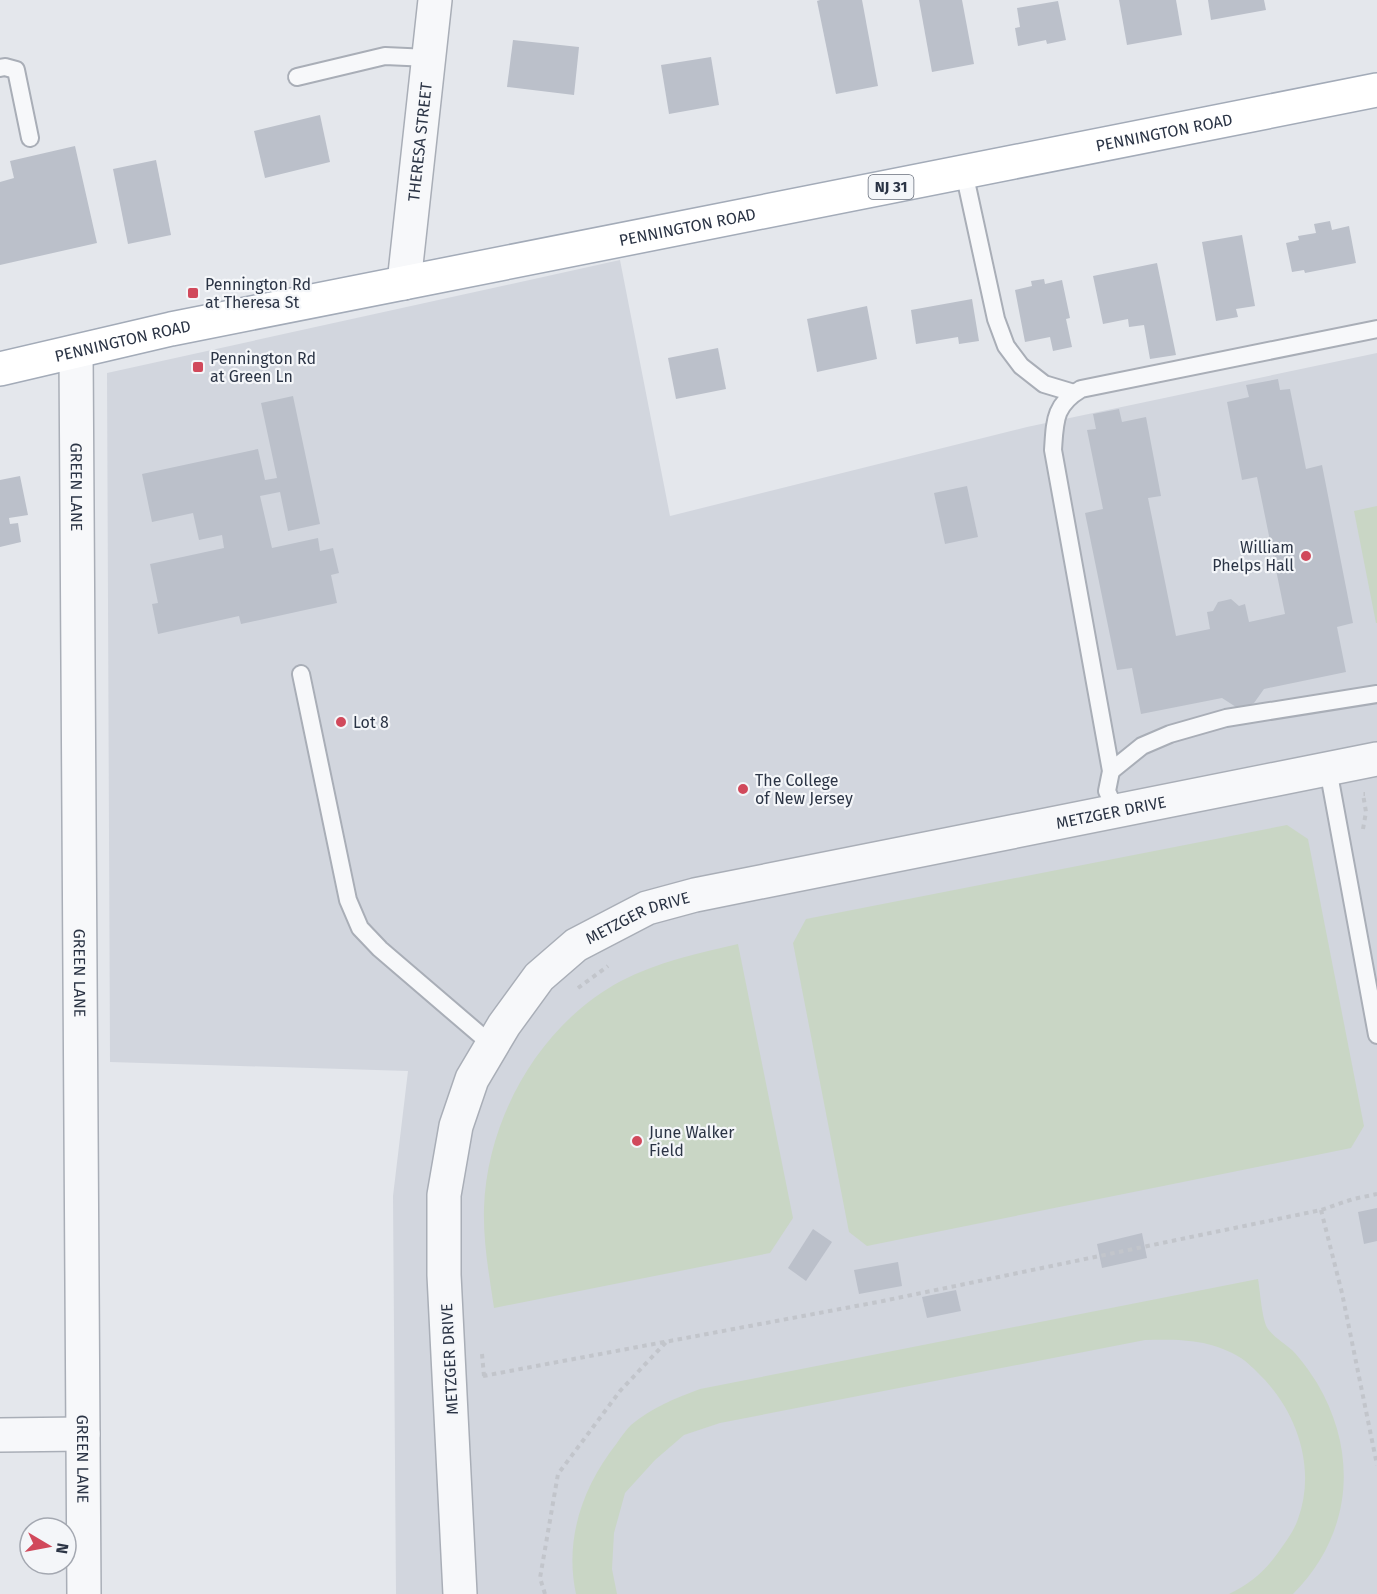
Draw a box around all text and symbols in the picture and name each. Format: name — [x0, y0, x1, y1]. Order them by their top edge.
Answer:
street label: THERESA STREET — [404, 81, 436, 202]
street label: PENNINGTON ROAD — [1094, 110, 1234, 156]
road number: NJ 31 — [868, 175, 914, 199]
street label: PENNINGTON ROAD — [617, 204, 758, 250]
place label: Pennington Rd at Theresa St — [205, 275, 311, 312]
marker: Pennington Rd at Theresa St — [186, 286, 200, 300]
street label: PENNINGTON ROAD — [53, 316, 193, 366]
place label: Pennington Rd at Green Ln — [210, 349, 316, 386]
marker: Pennington Rd at Green Ln — [191, 360, 205, 374]
street label: GREEN LANE — [67, 443, 86, 531]
place label: William Phelps Hall — [1212, 538, 1294, 575]
marker: William Phelps Hall — [1299, 549, 1313, 563]
place label: Lot 8 — [353, 713, 389, 732]
marker: Lot 8 — [334, 715, 348, 729]
place label: The College of New Jersey — [755, 771, 853, 808]
marker: The College of New Jersey — [736, 782, 750, 796]
street label: METZGER DRIVE — [1054, 792, 1168, 833]
street label: METZGER DRIVE — [582, 888, 692, 948]
street label: GREEN LANE — [70, 929, 89, 1017]
place label: June Walker Field — [649, 1123, 735, 1160]
marker: June Walker Field — [630, 1134, 644, 1148]
street label: METZGER DRIVE — [437, 1303, 462, 1415]
street label: GREEN LANE — [73, 1415, 92, 1503]
north arrow — [18, 1516, 78, 1576]
text: N — [52, 1542, 73, 1555]

